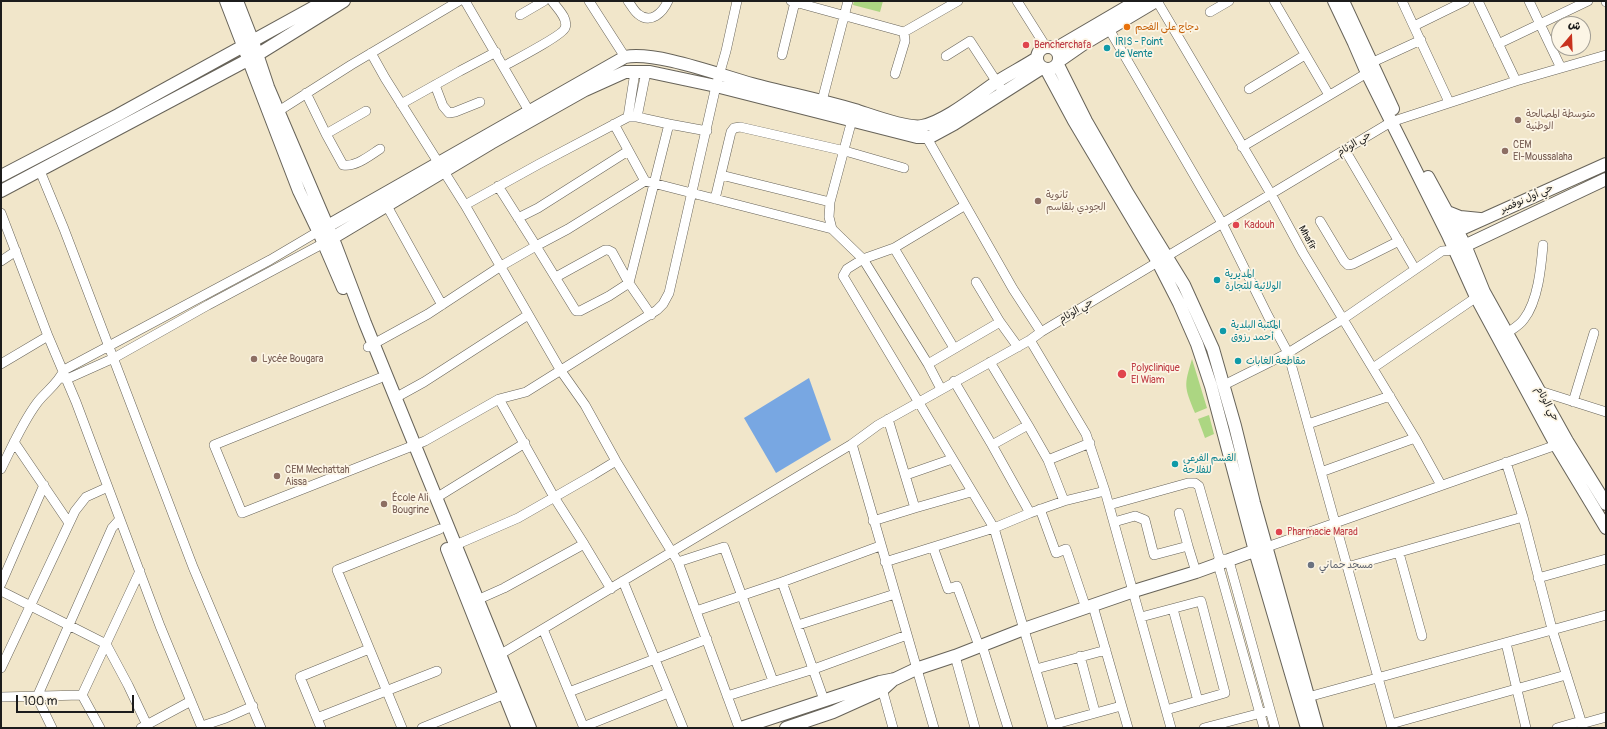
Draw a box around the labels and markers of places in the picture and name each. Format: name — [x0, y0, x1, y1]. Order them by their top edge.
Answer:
place label: دجاج على الفحم — [1135, 21, 1199, 33]
marker: دجاج على الفحم — [1122, 22, 1132, 32]
place label: IRIS - Point de Vente — [1115, 36, 1163, 60]
place label: Bencherchafa — [1034, 39, 1091, 51]
marker: Bencherchafa — [1021, 40, 1031, 50]
marker: IRIS - Point de Vente — [1102, 43, 1112, 53]
place label: متوسطة المصالحة الوطنية — [1526, 108, 1595, 132]
marker: متوسطة المصالحة الوطنية — [1513, 115, 1523, 125]
place label: CEM El-Moussalaha — [1513, 139, 1572, 162]
marker: CEM El-Moussalaha — [1500, 146, 1510, 156]
place label: ثانوية الجودي بلقاسم — [1046, 189, 1106, 212]
marker: ثانوية الجودي بلقاسم — [1033, 196, 1043, 206]
place label: Kadouh — [1244, 219, 1274, 231]
marker: Kadouh — [1231, 220, 1241, 230]
place label: المديرية الولائية للتجارة — [1225, 268, 1281, 292]
marker: المديرية الولائية للتجارة — [1212, 275, 1222, 285]
place label: المكتبة البلدية أحمد رزوق — [1231, 319, 1281, 342]
marker: المكتبة البلدية أحمد رزوق — [1218, 326, 1228, 336]
place label: Lycée Bougara — [262, 353, 323, 365]
marker: Lycée Bougara — [249, 354, 259, 364]
place label: مقاطعة الغابات — [1246, 355, 1306, 367]
marker: مقاطعة الغابات — [1233, 356, 1243, 366]
place label: Polyclinique El Wiam — [1131, 362, 1180, 386]
marker: Polyclinique El Wiam — [1116, 368, 1128, 380]
place label: القسم الفرعي للفلاحة — [1183, 452, 1236, 476]
marker: القسم الفرعي للفلاحة — [1170, 459, 1180, 469]
place label: CEM Mechattah Aissa — [285, 464, 349, 488]
marker: CEM Mechattah Aissa — [272, 471, 282, 481]
place label: École Ali Bougrine — [392, 492, 429, 516]
marker: École Ali Bougrine — [379, 499, 389, 509]
place label: Pharmacie Marad — [1287, 526, 1358, 538]
marker: Pharmacie Marad — [1274, 527, 1284, 537]
place label: مسجد حماني — [1319, 559, 1373, 571]
marker: مسجد حماني — [1306, 560, 1316, 570]

